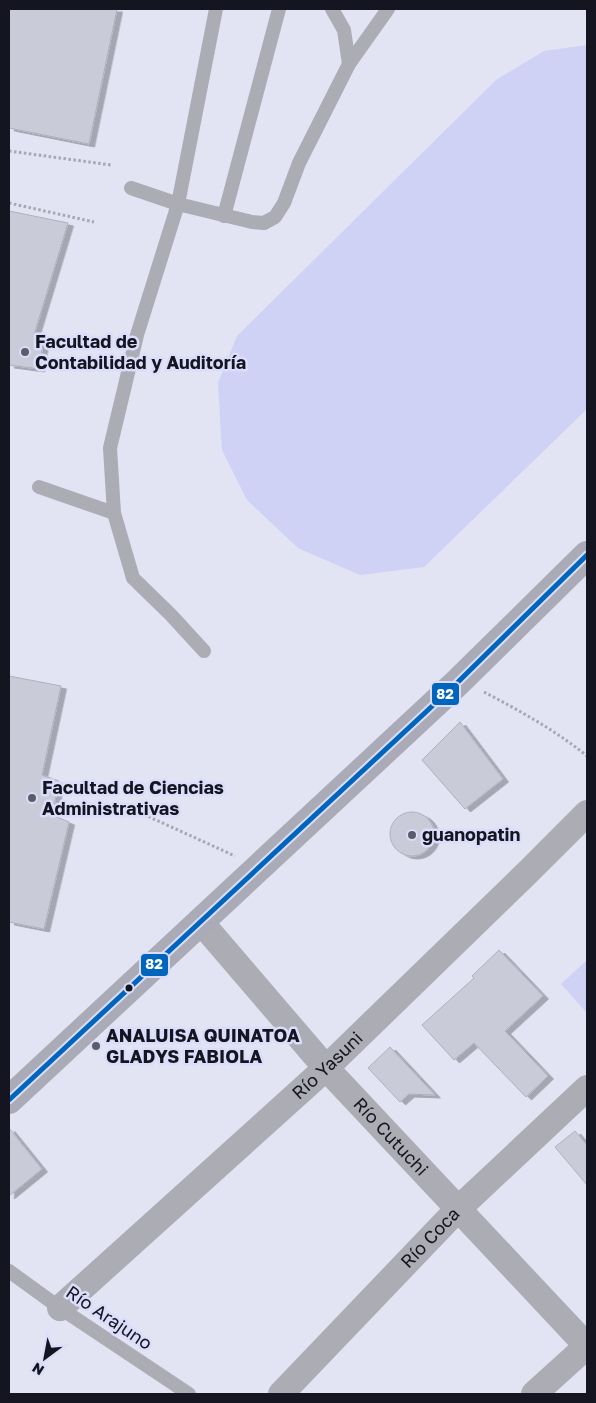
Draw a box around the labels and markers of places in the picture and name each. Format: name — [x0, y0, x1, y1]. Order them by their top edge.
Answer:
place label: Facultad de Contabilidad y Auditoría — [35, 330, 246, 373]
marker: Facultad de Contabilidad y Auditoría — [19, 346, 31, 358]
place label: Facultad de Ciencias Administrativas — [42, 776, 224, 819]
marker: Facultad de Ciencias Administrativas — [26, 792, 38, 804]
place label: guanopatin — [422, 823, 521, 845]
marker: guanopatin — [406, 829, 418, 841]
unlabelled marker — [124, 983, 134, 993]
place label: ANALUISA QUINATOA GLADYS FABIOLA — [106, 1024, 300, 1067]
marker: ANALUISA QUINATOA GLADYS FABIOLA — [90, 1040, 102, 1052]

